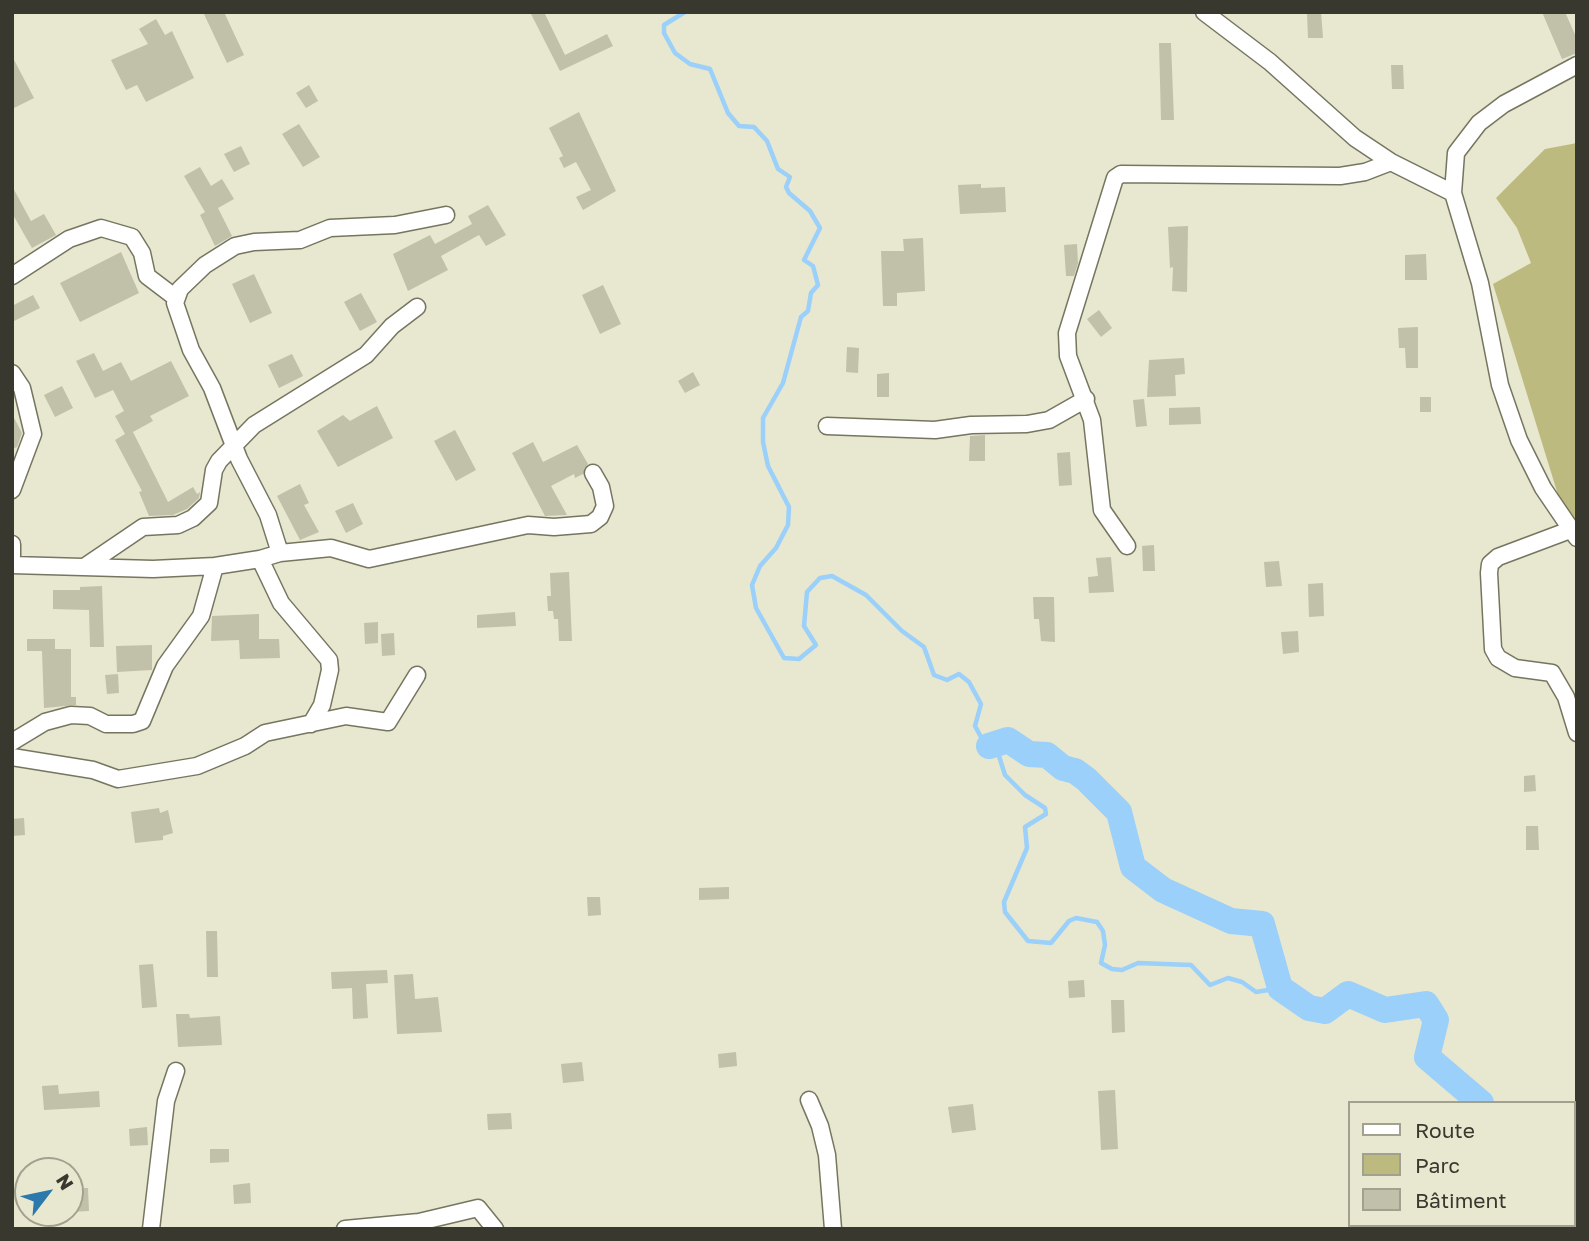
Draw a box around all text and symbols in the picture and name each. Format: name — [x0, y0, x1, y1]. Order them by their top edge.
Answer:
legend — [1348, 1101, 1575, 1227]
text: Route — [1415, 1117, 1475, 1143]
text: Parc — [1415, 1152, 1460, 1178]
north arrow — [14, 1157, 84, 1227]
text: N — [52, 1169, 79, 1194]
text: Bâtiment — [1415, 1187, 1507, 1213]

